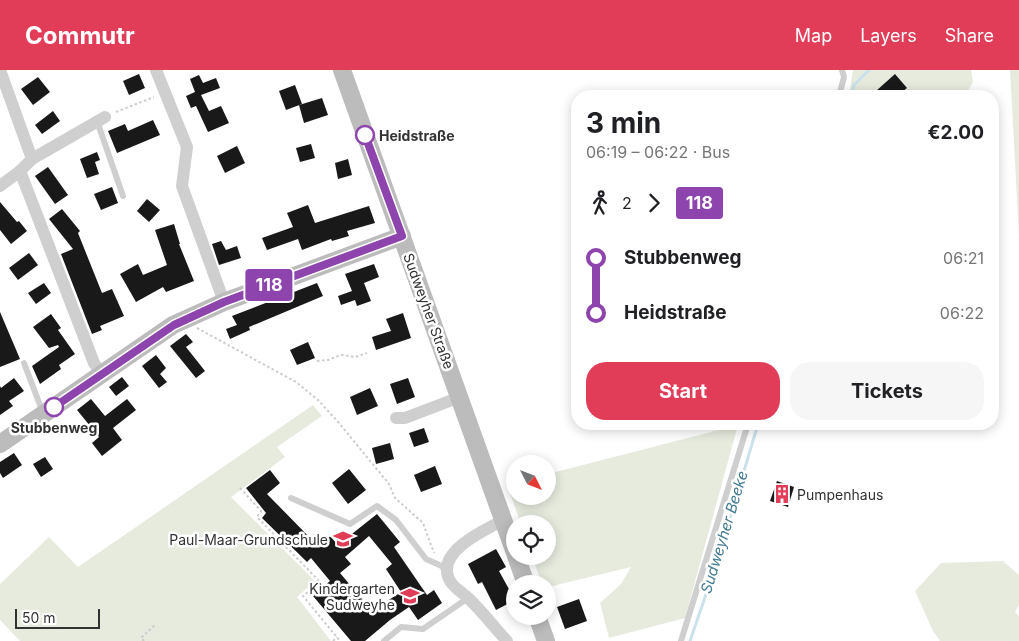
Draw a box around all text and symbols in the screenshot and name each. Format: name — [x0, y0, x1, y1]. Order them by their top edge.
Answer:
text: Commutr — [25, 21, 135, 50]
text: Map — [795, 25, 832, 46]
text: Layers — [860, 25, 917, 46]
text: Share — [945, 25, 994, 46]
text: 3 min — [586, 106, 661, 140]
text: €2.00 — [928, 121, 984, 144]
marker: Heidstraße — [355, 125, 375, 145]
place label: Heidstraße — [379, 127, 455, 144]
text: 06:19 – 06:22 · Bus — [586, 142, 730, 162]
icon: walk — [586, 189, 614, 217]
icon: forward — [640, 189, 668, 217]
text: 118 — [686, 192, 713, 213]
text: 2 — [622, 193, 632, 213]
text: Stubbenweg — [624, 246, 742, 269]
text: 06:21 — [943, 248, 984, 268]
street label: Sudweyher Straße — [400, 251, 458, 371]
line badge: 118 — [240, 269, 298, 301]
text: 118 — [255, 274, 283, 295]
text: Heidstraße — [624, 301, 727, 324]
text: 06:22 — [940, 303, 984, 323]
button: Start — [586, 362, 780, 420]
button: Tickets — [790, 362, 984, 420]
marker: Stubbenweg — [44, 397, 64, 417]
place label: Stubbenweg — [11, 419, 97, 436]
north arrow — [506, 455, 556, 505]
map controls — [506, 455, 556, 625]
water label: Sudweyher Beeke — [696, 468, 752, 596]
building icon: Pumpenhaus — [771, 483, 793, 505]
place label: Pumpenhaus — [797, 486, 883, 503]
button: locate — [506, 515, 556, 565]
school or university icon: Paul-Maar-Grundschule — [332, 528, 354, 550]
place label: Paul-Maar-Grundschule — [169, 531, 328, 548]
button: layers — [506, 575, 556, 625]
place label: Kindergarten Sudweyhe — [309, 580, 395, 613]
school or university icon: Kindergarten Sudweyhe — [399, 585, 421, 607]
scale bar — [15, 606, 100, 629]
text: 50 m — [22, 609, 56, 626]

